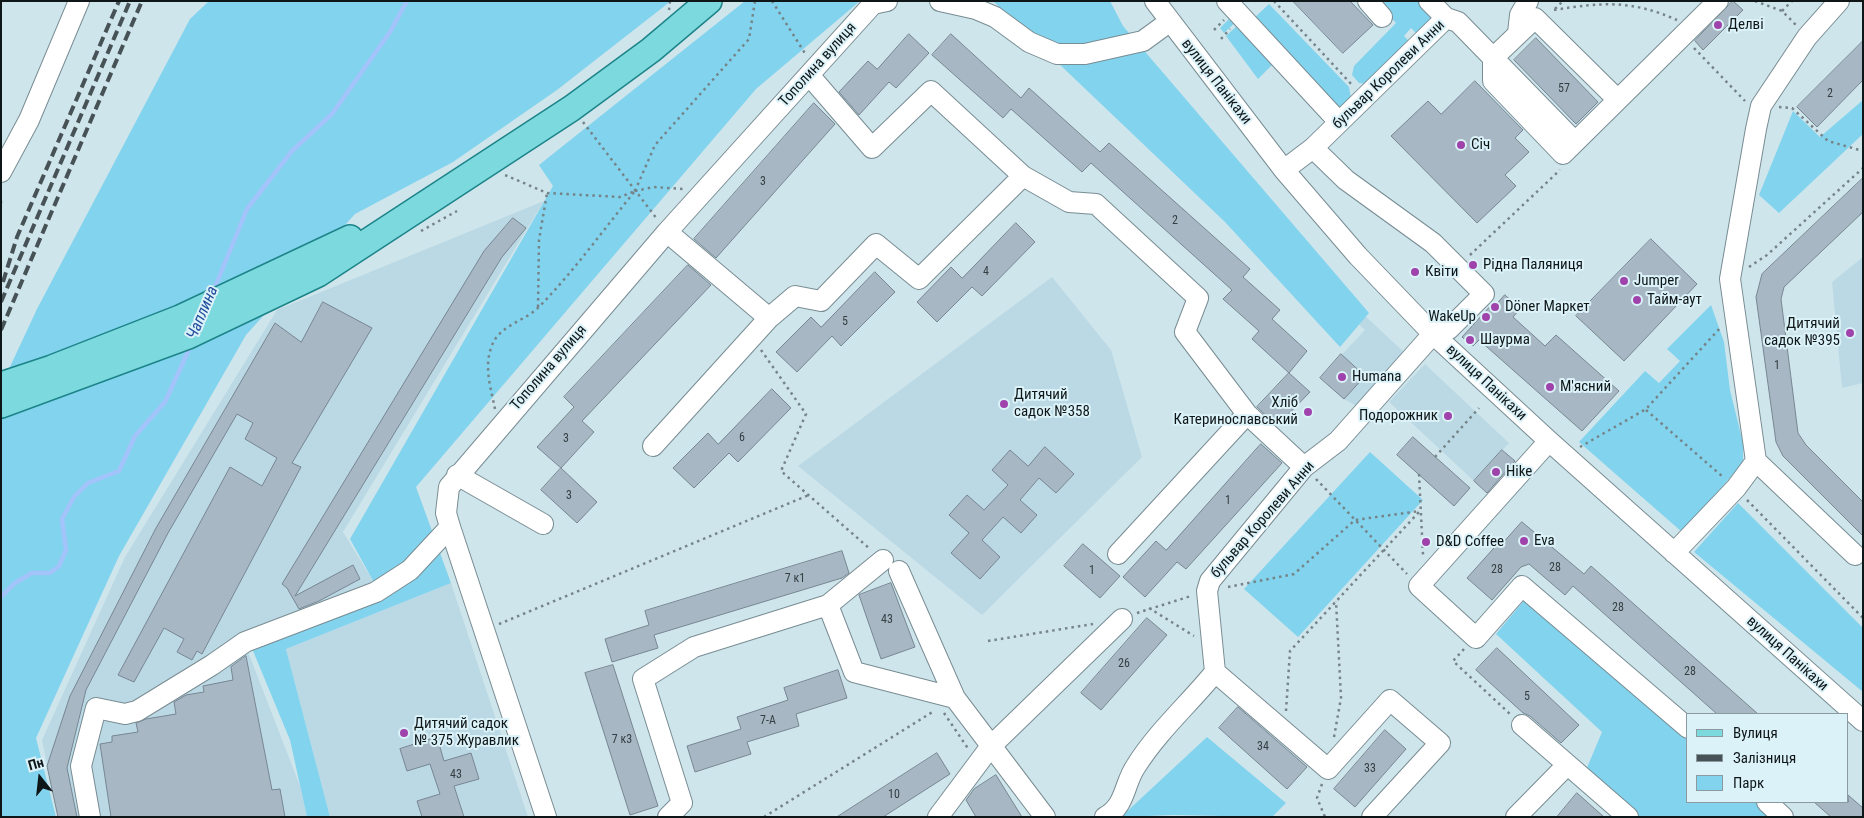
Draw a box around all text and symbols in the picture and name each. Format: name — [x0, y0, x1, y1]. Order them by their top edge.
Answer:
place label: Делві — [1728, 16, 1764, 34]
street label: бульвар Королеви Анни — [1329, 17, 1449, 133]
street label: Тополина вулиця — [775, 19, 861, 111]
marker: Делві — [1712, 19, 1724, 31]
street label: вулиця Панікахи — [1177, 36, 1255, 128]
house number: 57 — [1558, 82, 1570, 96]
house number: 2 — [1827, 87, 1833, 101]
place label: Січ — [1471, 136, 1490, 154]
marker: Січ — [1455, 139, 1467, 151]
house number: 3 — [760, 175, 766, 189]
house number: 2 — [1172, 214, 1178, 228]
place label: Рідна Паляниця — [1483, 256, 1583, 274]
marker: Рідна Паляниця — [1467, 259, 1479, 271]
place label: Квіти — [1425, 263, 1458, 281]
house number: 4 — [983, 265, 989, 279]
marker: Квіти — [1409, 266, 1421, 278]
place label: Jumper — [1634, 272, 1679, 290]
marker: Jumper — [1618, 275, 1630, 287]
water label: Чаплина — [183, 284, 223, 342]
place label: Тайм-аут — [1647, 291, 1702, 309]
marker: Тайм-аут — [1631, 294, 1643, 306]
place label: Döner Маркет — [1505, 298, 1590, 316]
marker: Döner Маркет — [1489, 301, 1501, 313]
place label: WakeUp — [1428, 308, 1476, 326]
marker: WakeUp — [1480, 311, 1492, 323]
house number: 5 — [842, 315, 848, 329]
place label: Дитячий садок №395 — [1764, 315, 1840, 350]
street label: Тополина вулиця — [507, 322, 591, 414]
marker: Дитячий садок №395 — [1844, 327, 1856, 339]
place label: Шаурма — [1480, 331, 1530, 349]
marker: Шаурма — [1464, 334, 1476, 346]
street label: вулиця Панікахи — [1442, 341, 1530, 425]
house number: 1 — [1774, 359, 1780, 373]
place label: Humana — [1352, 368, 1401, 386]
marker: Humana — [1336, 371, 1348, 383]
place label: М'ясний — [1560, 378, 1611, 396]
marker: М'ясний — [1544, 381, 1556, 393]
place label: Дитячий садок №358 — [1014, 386, 1090, 421]
place label: Хліб Катеринославський — [1174, 394, 1298, 429]
marker: Дитячий садок №358 — [998, 398, 1010, 410]
marker: Хліб Катеринославський — [1302, 406, 1314, 418]
place label: Подорожник — [1359, 407, 1438, 425]
marker: Подорожник — [1442, 410, 1454, 422]
house number: 6 — [739, 431, 745, 445]
house number: 3 — [563, 432, 569, 446]
street label: бульвар Королеви Анни — [1207, 458, 1319, 582]
place label: Hike — [1506, 463, 1532, 481]
marker: Hike — [1490, 466, 1502, 478]
house number: 3 — [566, 489, 572, 503]
house number: 1 — [1225, 494, 1231, 508]
place label: Eva — [1534, 532, 1555, 550]
place label: D&D Coffee — [1436, 533, 1504, 551]
marker: Eva — [1518, 535, 1530, 547]
marker: D&D Coffee — [1420, 536, 1432, 548]
house number: 28 — [1549, 561, 1561, 575]
house number: 28 — [1491, 563, 1503, 577]
house number: 1 — [1089, 564, 1095, 578]
house number: 7 к1 — [785, 572, 805, 586]
house number: 28 — [1612, 601, 1624, 615]
house number: 43 — [881, 613, 893, 627]
street label: вулиця Панікахи — [1743, 613, 1831, 695]
house number: 26 — [1118, 657, 1130, 671]
house number: 28 — [1684, 665, 1696, 679]
house number: 5 — [1524, 690, 1530, 704]
legend — [1686, 713, 1849, 803]
house number: 7-А — [760, 714, 776, 728]
place label: Дитячий садок № 375 Журавлик — [414, 715, 519, 750]
text: Вулиця — [1733, 724, 1778, 742]
marker: Дитячий садок № 375 Журавлик — [398, 727, 410, 739]
house number: 7 к3 — [612, 733, 632, 747]
house number: 34 — [1257, 740, 1269, 754]
text: Залізниця — [1733, 749, 1796, 767]
north arrow — [15, 753, 65, 803]
text: Пн — [26, 754, 46, 773]
house number: 33 — [1364, 762, 1376, 776]
house number: 43 — [450, 768, 462, 782]
text: Парк — [1733, 774, 1764, 792]
house number: 10 — [888, 788, 900, 802]

